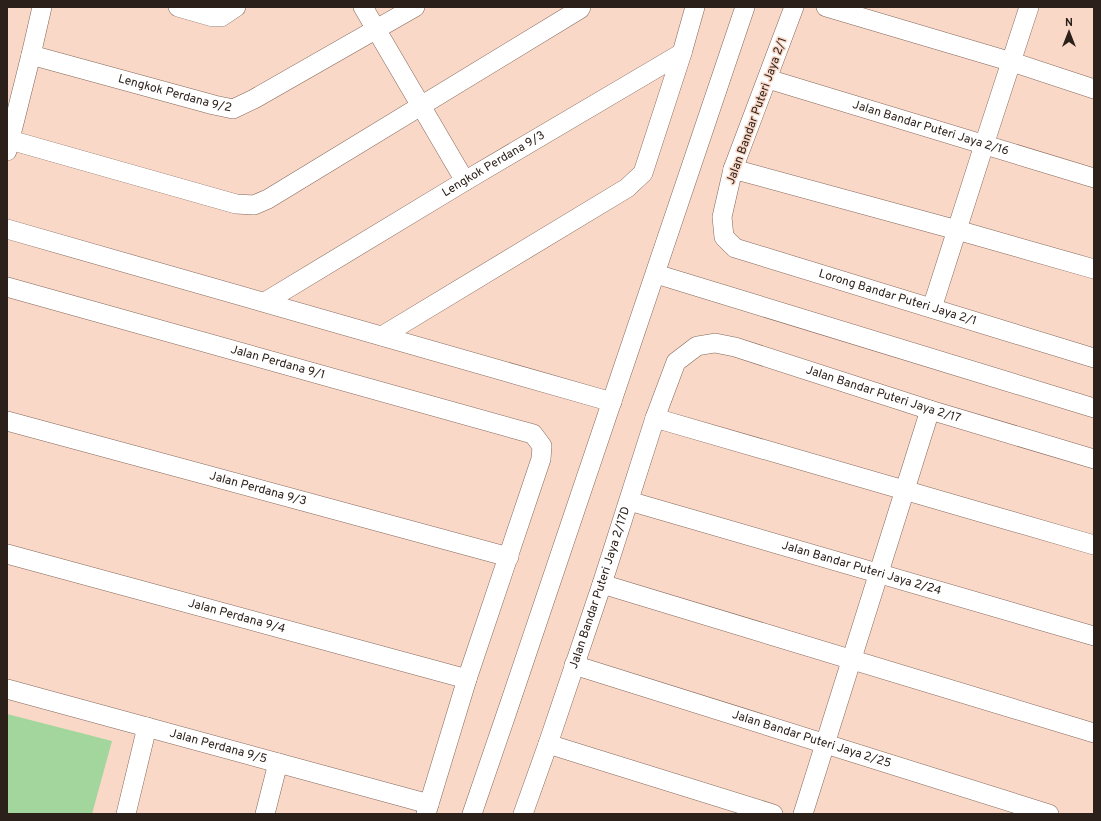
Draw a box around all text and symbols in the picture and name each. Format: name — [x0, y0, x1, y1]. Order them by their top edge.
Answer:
north arrow — [1049, 12, 1089, 52]
text: N — [1065, 16, 1073, 30]
street label: Jalan Bandar Puteri Jaya 2/1 — [723, 35, 791, 187]
street label: Lengkok Perdana 9/2 — [116, 71, 233, 117]
street label: Jalan Bandar Puteri Jaya 2/16 — [850, 97, 1011, 160]
street label: Lengkok Perdana 9/3 — [439, 128, 548, 201]
street label: Lorong Bandar Puteri Jaya 2/1 — [817, 266, 979, 330]
street label: Jalan Perdana 9/1 — [229, 342, 327, 383]
street label: Jalan Bandar Puteri Jaya 2/17 — [804, 362, 963, 427]
street label: Jalan Perdana 9/3 — [208, 468, 308, 510]
street label: Jalan Bandar Puteri Jaya 2/17D — [566, 505, 634, 671]
street label: Jalan Bandar Puteri Jaya 2/24 — [780, 538, 943, 599]
street label: Jalan Perdana 9/4 — [186, 596, 287, 637]
street label: Jalan Bandar Puteri Jaya 2/25 — [730, 707, 893, 772]
street label: Jalan Perdana 9/5 — [168, 726, 269, 767]

